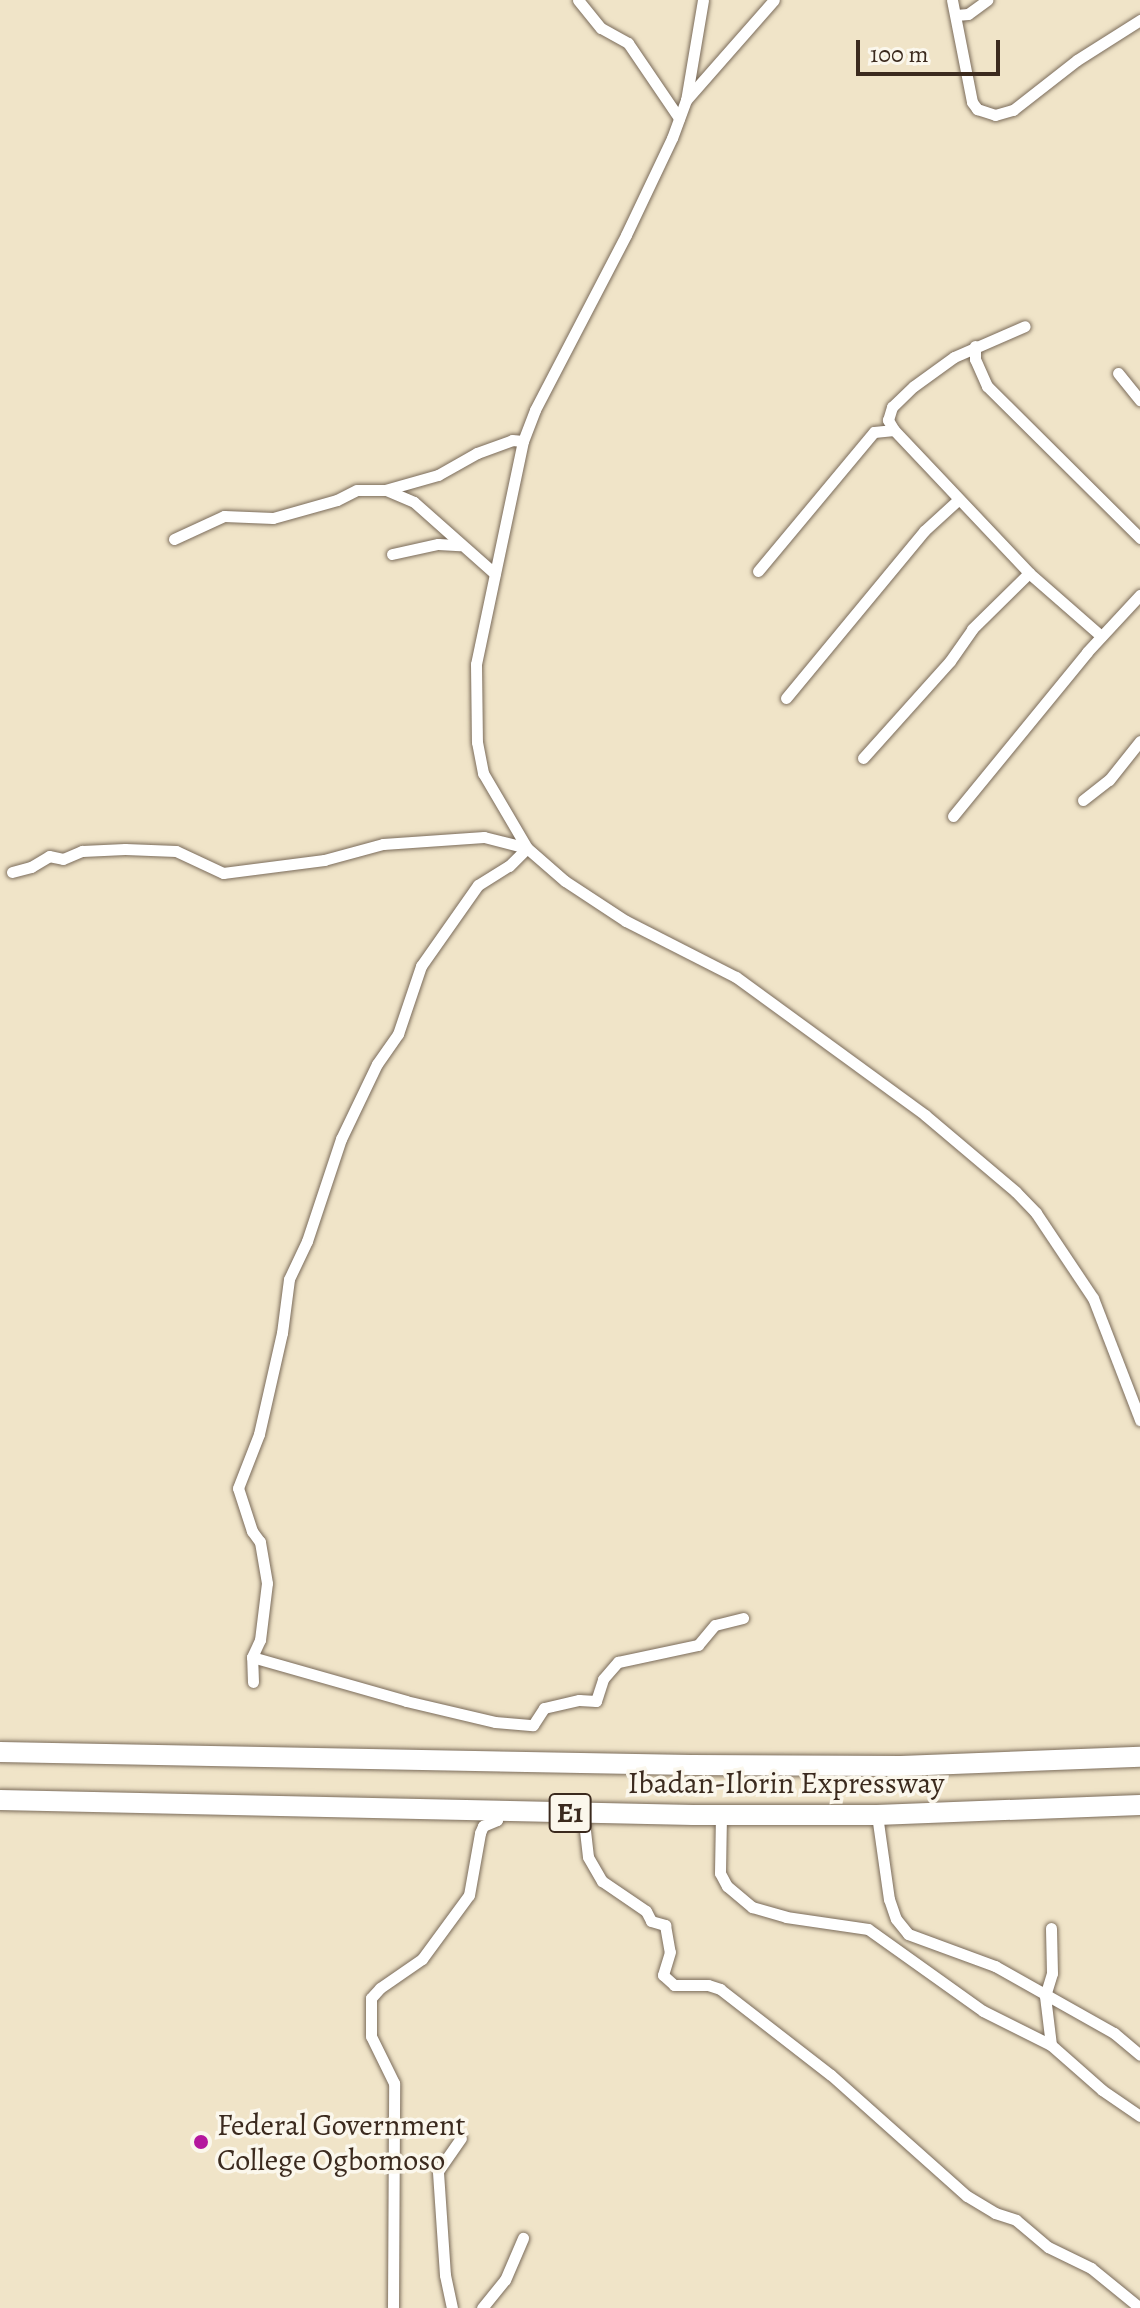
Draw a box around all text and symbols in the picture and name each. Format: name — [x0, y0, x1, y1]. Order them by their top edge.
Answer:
scale bar — [860, 24, 1004, 74]
text: 100 m — [870, 38, 929, 70]
street label: Ibadan-Ilorin Expressway — [628, 1765, 944, 1801]
road number: E1 — [548, 1789, 592, 1837]
place label: Federal Government College Ogbomoso — [217, 2107, 465, 2178]
marker: Federal Government College Ogbomoso — [192, 2133, 210, 2151]

